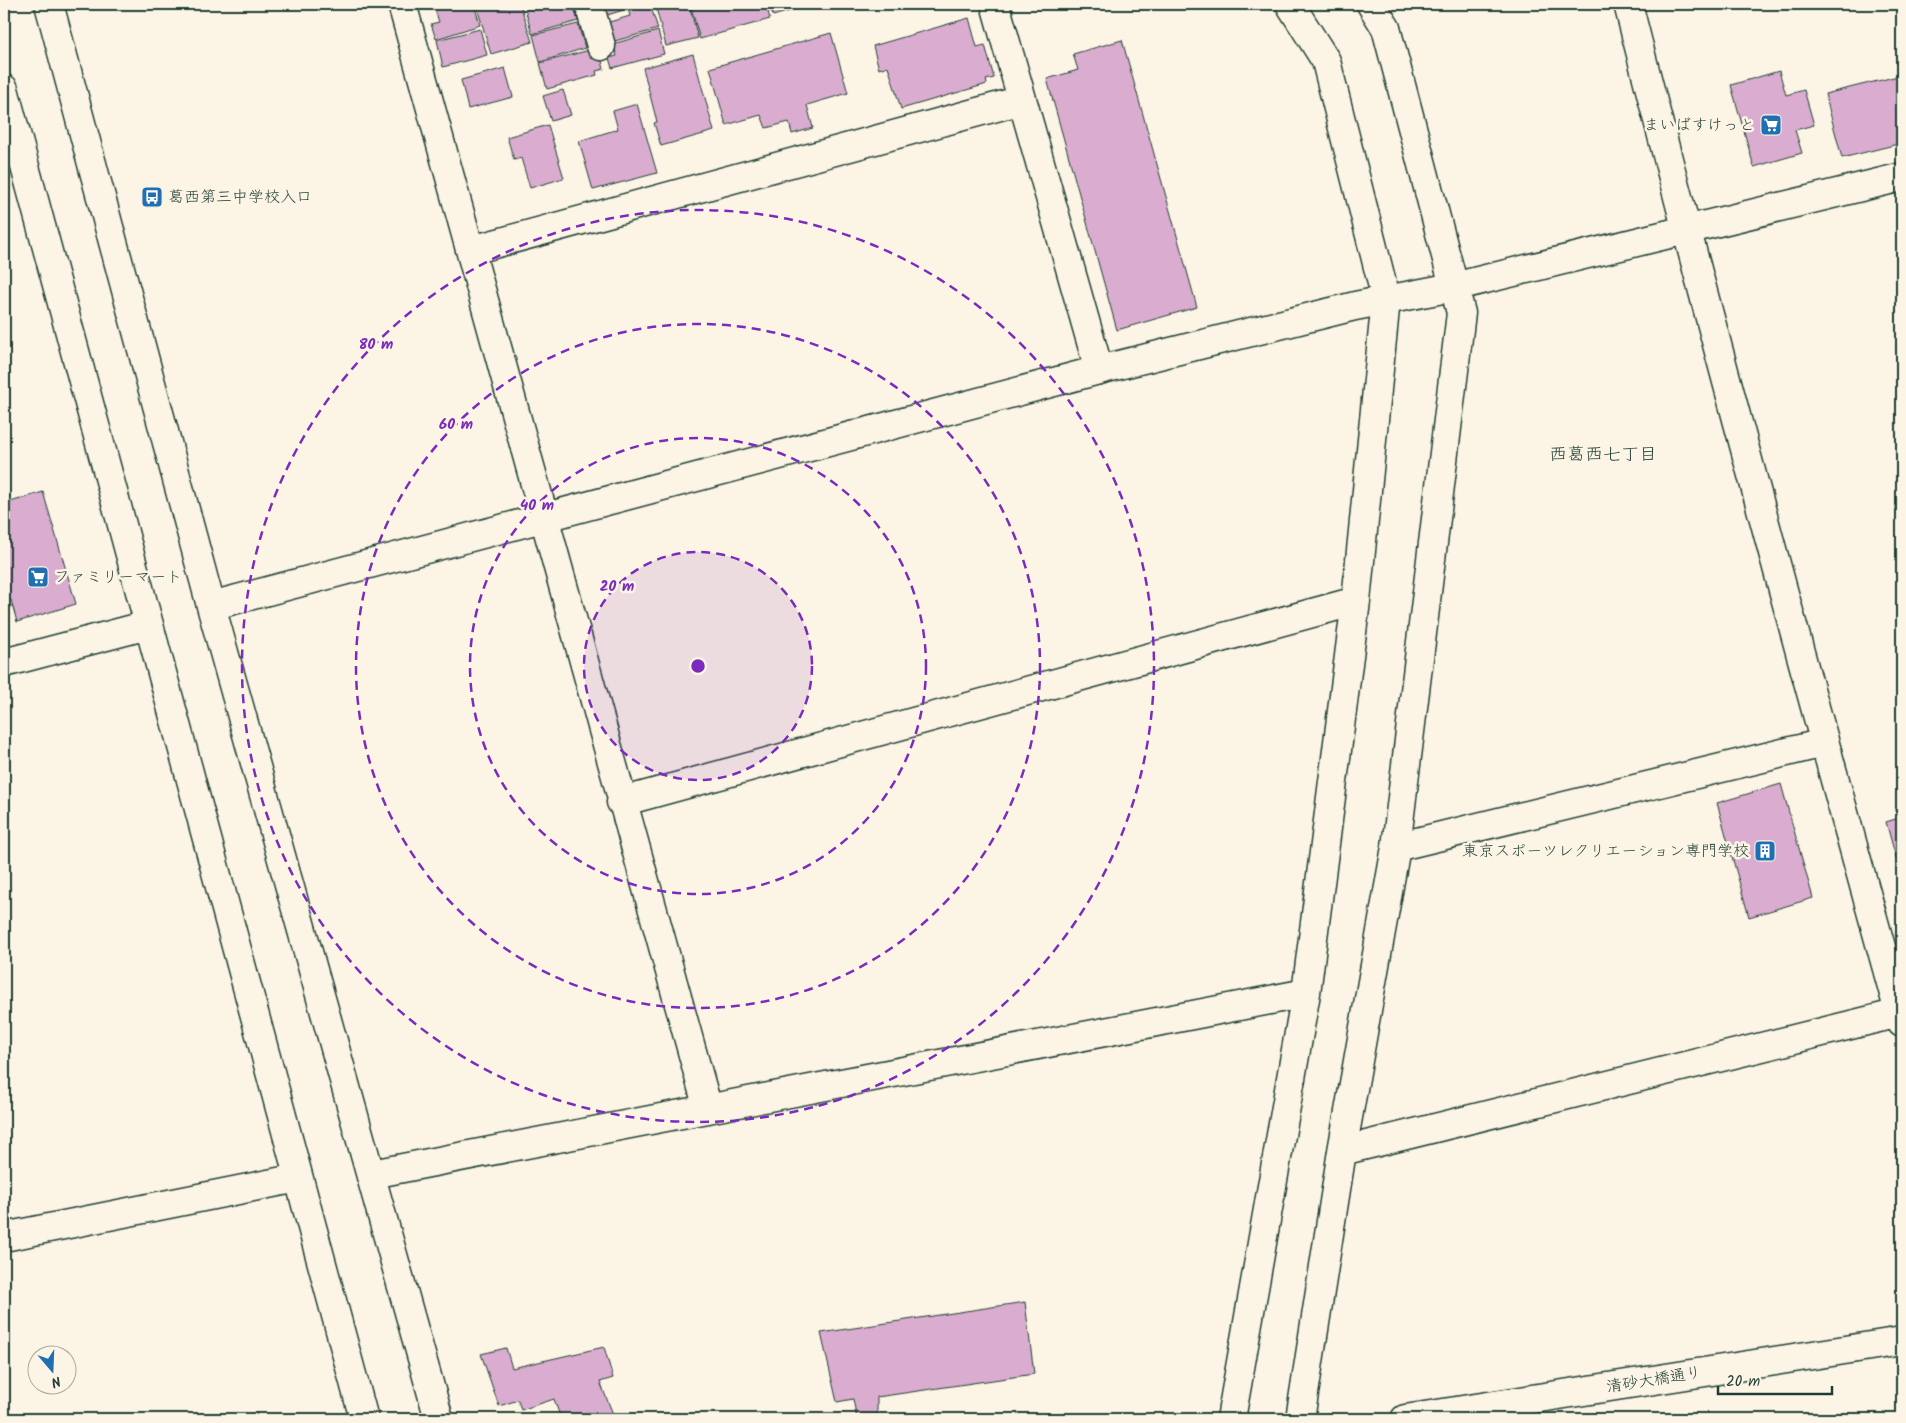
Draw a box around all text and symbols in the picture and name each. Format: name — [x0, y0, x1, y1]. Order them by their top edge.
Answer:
place label: まいばすけっと — [1643, 113, 1755, 138]
supermarket icon: まいばすけっと — [1759, 113, 1783, 137]
bus stop icon: 葛西第三中学校入口 — [140, 185, 164, 209]
place label: 葛西第三中学校入口 — [168, 185, 312, 210]
text: 80 m — [359, 333, 393, 357]
text: 60 m — [439, 413, 473, 437]
district label: 西葛西七丁目 — [1549, 441, 1657, 470]
text: 40 m — [520, 494, 554, 518]
supermarket icon: ファミリーマート — [26, 565, 50, 589]
place label: ファミリーマート — [54, 565, 182, 590]
text: 20 m — [600, 575, 634, 599]
centre of rings — [689, 657, 707, 675]
place label: 東京スポーツレクリエーション専門学校 — [1462, 839, 1749, 864]
building icon: 東京スポーツレクリエーション専門学校 — [1753, 839, 1777, 863]
north arrow — [28, 1346, 78, 1396]
street label: 清砂大橋通り — [1605, 1360, 1703, 1400]
scale bar — [1718, 1363, 1832, 1395]
text: N — [48, 1370, 64, 1393]
text: 20 m — [1726, 1370, 1760, 1394]

